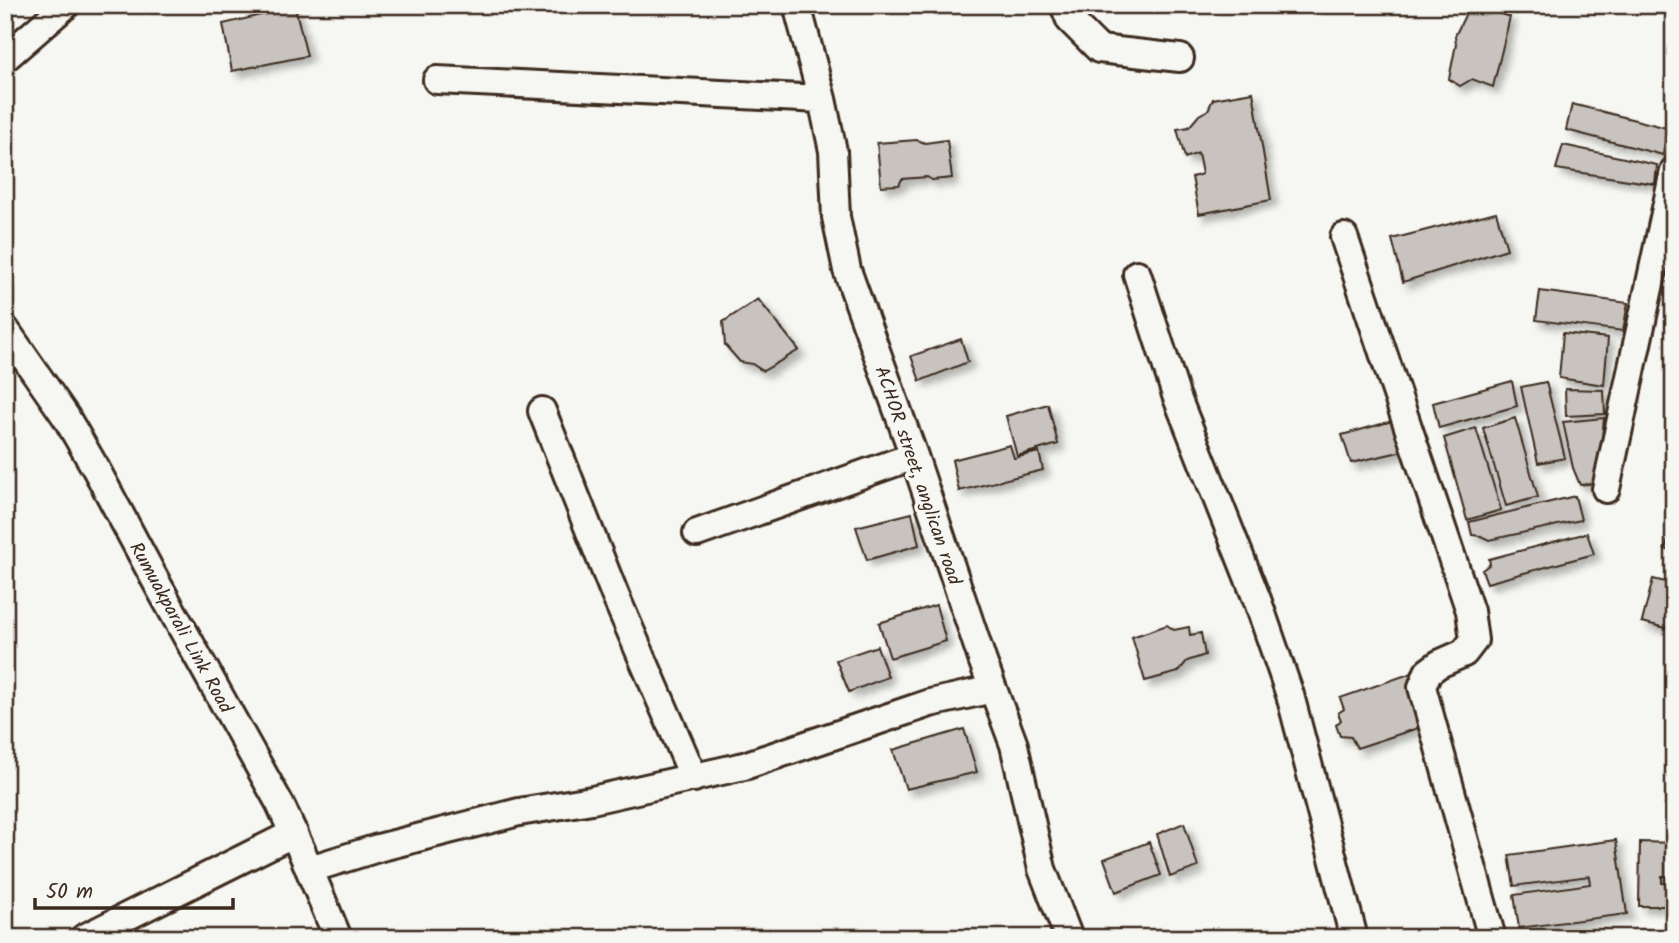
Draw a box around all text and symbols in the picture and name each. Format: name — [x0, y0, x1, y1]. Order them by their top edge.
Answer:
street label: ACHOR street, anglican road — [866, 362, 969, 590]
street label: Rumuakparali Link Road — [121, 537, 240, 720]
scale bar — [35, 866, 233, 910]
text: 50 m — [46, 876, 93, 909]

